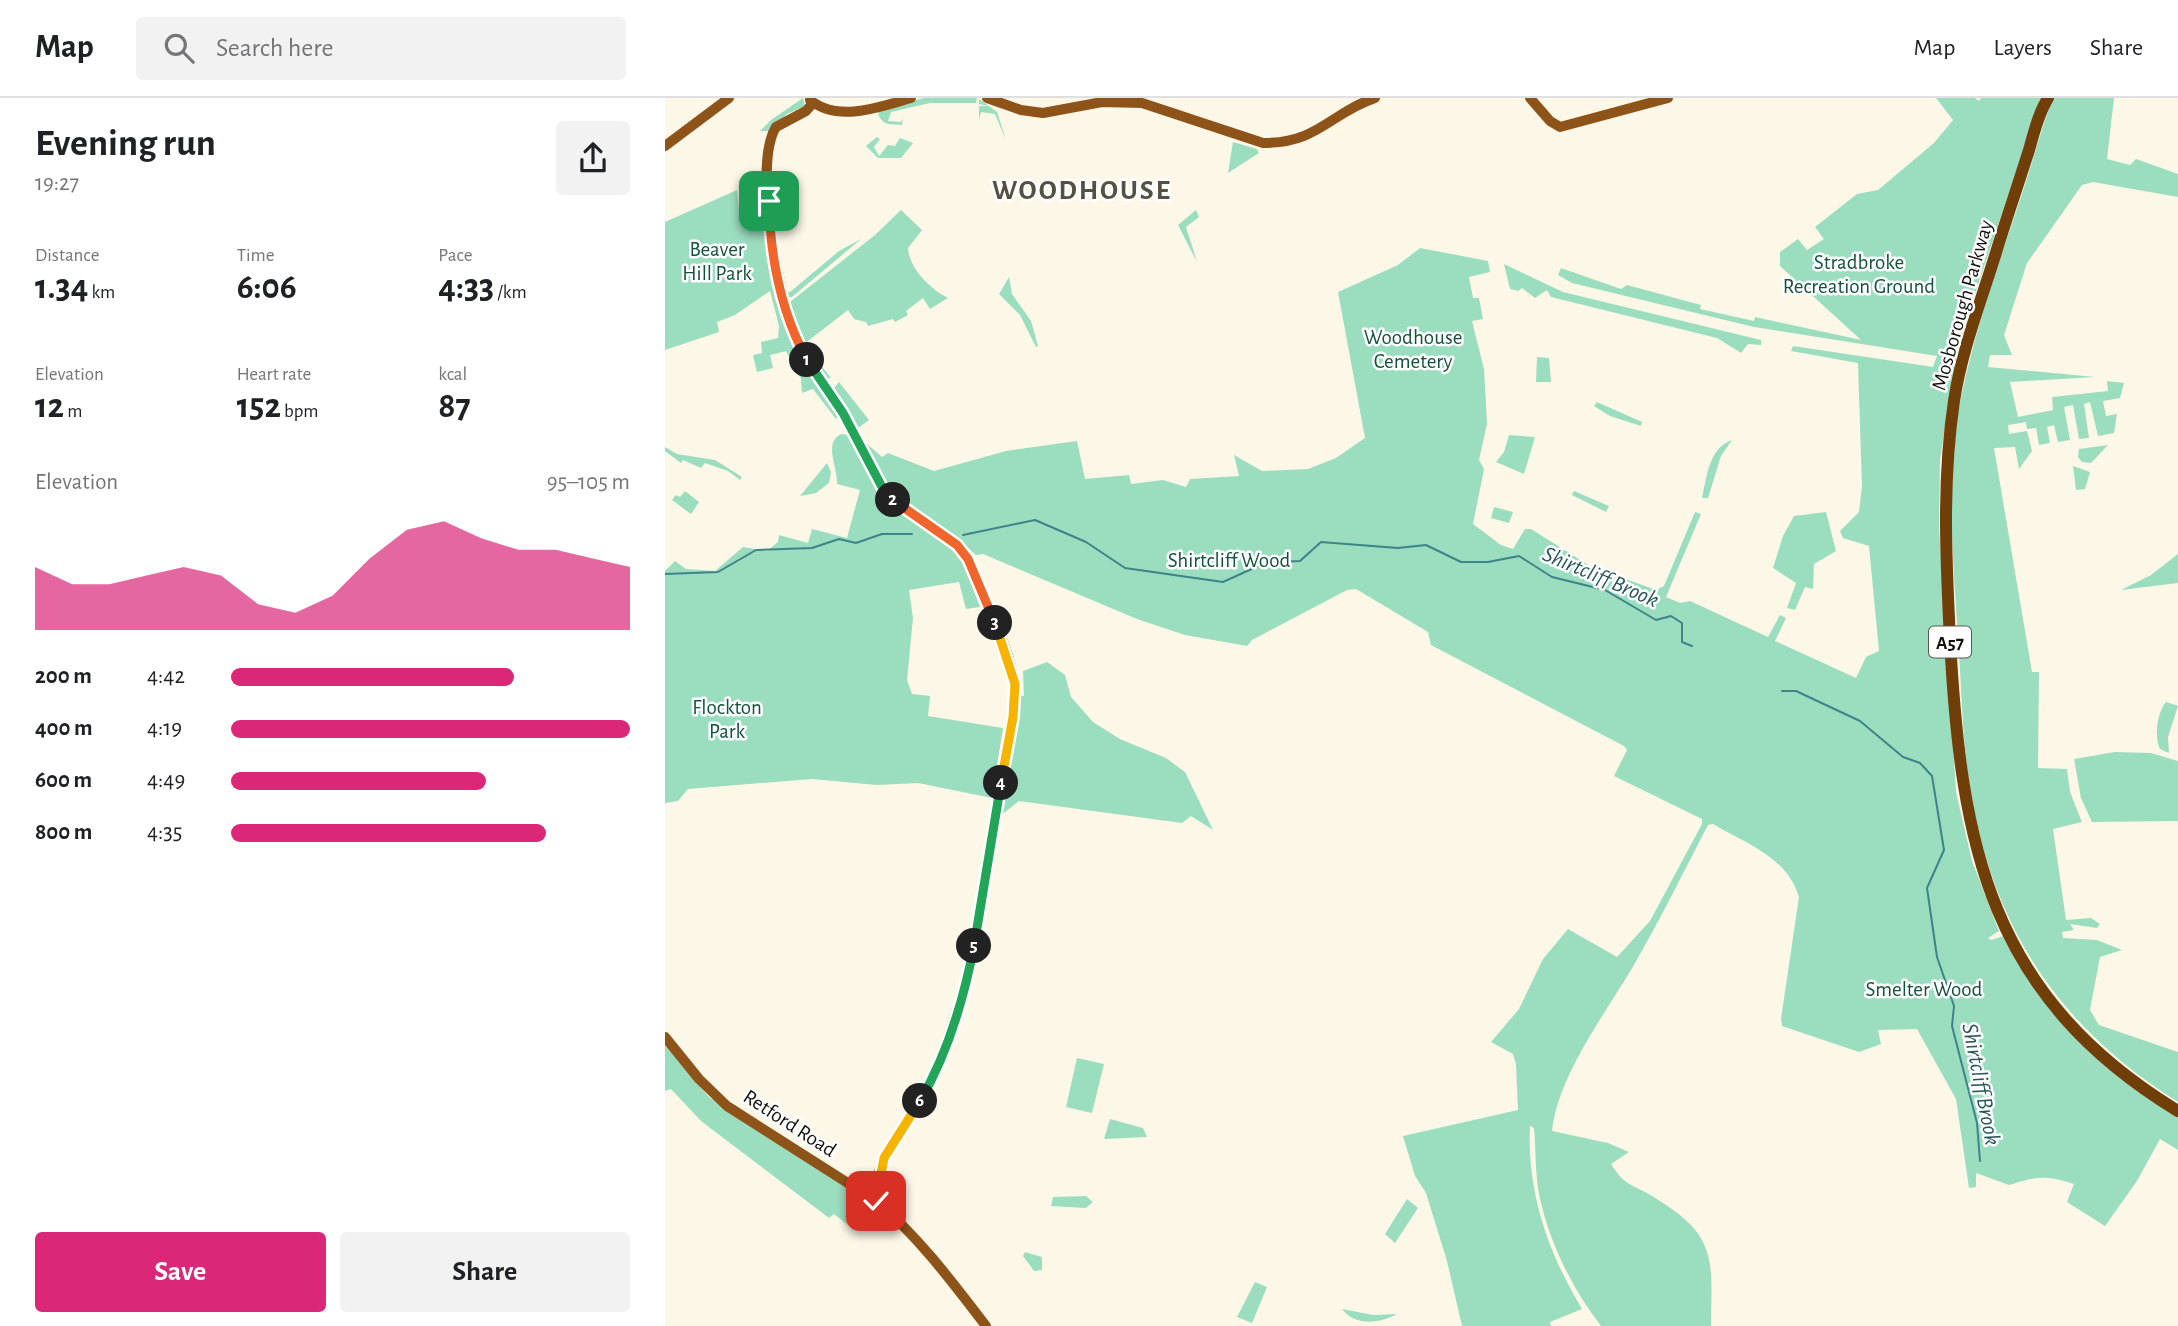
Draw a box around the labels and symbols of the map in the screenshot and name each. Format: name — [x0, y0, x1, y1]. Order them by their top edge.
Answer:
pin — [739, 171, 799, 231]
district label: WOODHOUSE — [992, 177, 1172, 205]
street label: Mosborough Parkway — [1928, 218, 1997, 393]
park label: Beaver Hill Park — [682, 239, 752, 284]
park label: Stradbroke Recreation Ground — [1783, 252, 1935, 297]
park label: Woodhouse Cemetery — [1364, 327, 1462, 372]
pin: 1 — [789, 342, 825, 378]
pin: 2 — [875, 482, 911, 518]
water label: Shirtcliff Brook — [1539, 543, 1662, 612]
park label: Shirtcliff Wood — [1168, 550, 1290, 571]
pin: 3 — [977, 606, 1013, 640]
road number: A57 — [1929, 626, 1971, 657]
park label: Flockton Park — [692, 697, 762, 742]
pin: 4 — [983, 766, 1019, 800]
pin: 5 — [957, 928, 991, 964]
park label: Smelter Wood — [1865, 979, 1983, 1000]
water label: Shirtcliff Brook — [1957, 1021, 2004, 1148]
pin: 6 — [903, 1084, 937, 1118]
street label: Retford Road — [739, 1086, 840, 1161]
pin — [846, 1171, 906, 1231]

